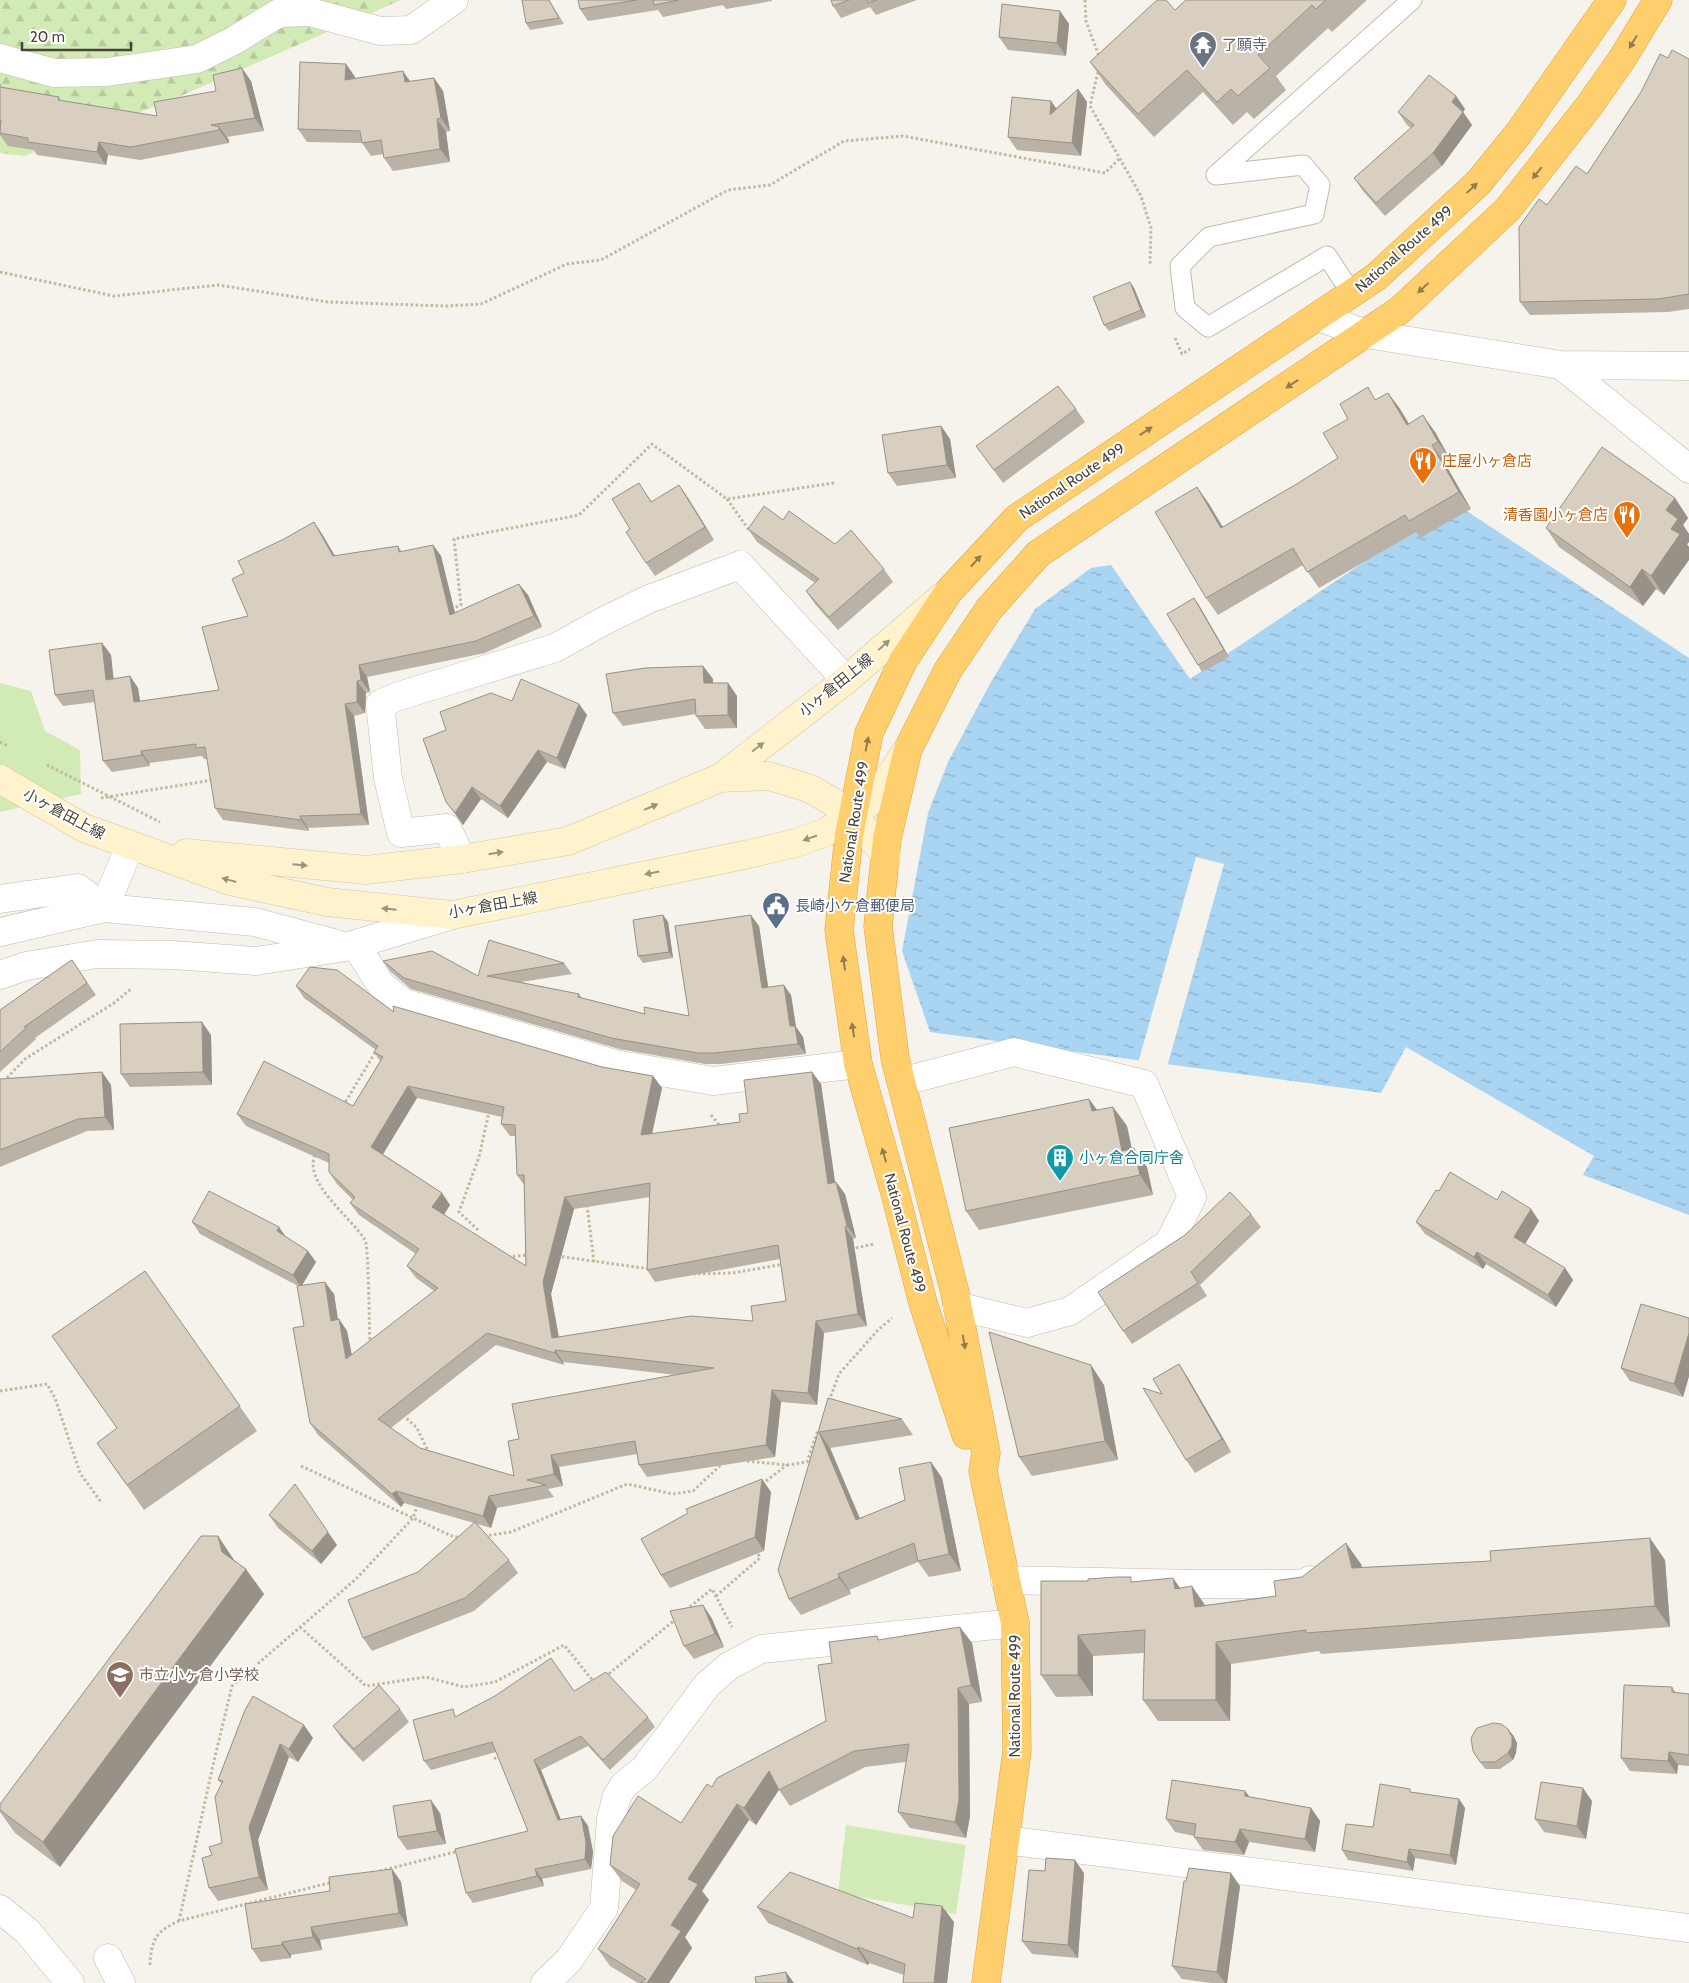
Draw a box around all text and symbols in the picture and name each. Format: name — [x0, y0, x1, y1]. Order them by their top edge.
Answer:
scale bar — [22, 20, 131, 52]
text: 20 m — [30, 28, 65, 46]
temple icon: 了願寺 — [1188, 30, 1218, 69]
one-way arrow — [1628, 35, 1637, 48]
place label: 了願寺 — [1222, 36, 1267, 54]
one-way arrow — [1532, 166, 1543, 179]
one-way arrow — [1466, 182, 1478, 194]
street label: National Route 499 — [1352, 202, 1456, 296]
one-way arrow — [1418, 282, 1430, 294]
one-way arrow — [1285, 379, 1299, 389]
one-way arrow — [1140, 426, 1153, 436]
street label: National Route 499 — [1016, 439, 1128, 523]
restaurant icon: 庄屋小ヶ倉店 — [1408, 446, 1438, 485]
place label: 庄屋小ヶ倉店 — [1442, 452, 1532, 470]
restaurant icon: 清香園小ヶ倉店 — [1612, 500, 1642, 539]
place label: 清香園小ヶ倉店 — [1503, 506, 1608, 524]
one-way arrow — [970, 555, 982, 567]
one-way arrow — [878, 639, 891, 650]
street label: 小ヶ倉田上線 — [795, 650, 877, 720]
one-way arrow — [863, 736, 871, 751]
one-way arrow — [751, 742, 765, 752]
street label: National Route 499 — [835, 760, 873, 884]
street label: 小ヶ倉田上線 — [20, 785, 108, 843]
one-way arrow — [644, 802, 658, 810]
one-way arrow — [802, 834, 817, 842]
one-way arrow — [489, 849, 505, 857]
one-way arrow — [292, 861, 308, 869]
one-way arrow — [643, 870, 659, 878]
one-way arrow — [222, 876, 237, 884]
street label: 小ヶ倉田上線 — [447, 888, 539, 922]
public building icon: 長崎小ケ倉郵便局 — [761, 891, 791, 930]
place label: 長崎小ケ倉郵便局 — [795, 897, 915, 915]
one-way arrow — [381, 905, 397, 913]
one-way arrow — [840, 955, 848, 971]
one-way arrow — [849, 1022, 857, 1038]
building icon: 小ヶ倉合同庁舎 — [1045, 1143, 1075, 1182]
one-way arrow — [879, 1147, 887, 1162]
place label: 小ヶ倉合同庁舎 — [1079, 1149, 1184, 1167]
street label: National Route 499 — [880, 1171, 930, 1295]
one-way arrow — [960, 1334, 968, 1350]
street label: National Route 499 — [1006, 1634, 1024, 1758]
school or university icon: 市立小ヶ倉小学校 — [105, 1660, 135, 1699]
place label: 市立小ヶ倉小学校 — [139, 1666, 259, 1684]

